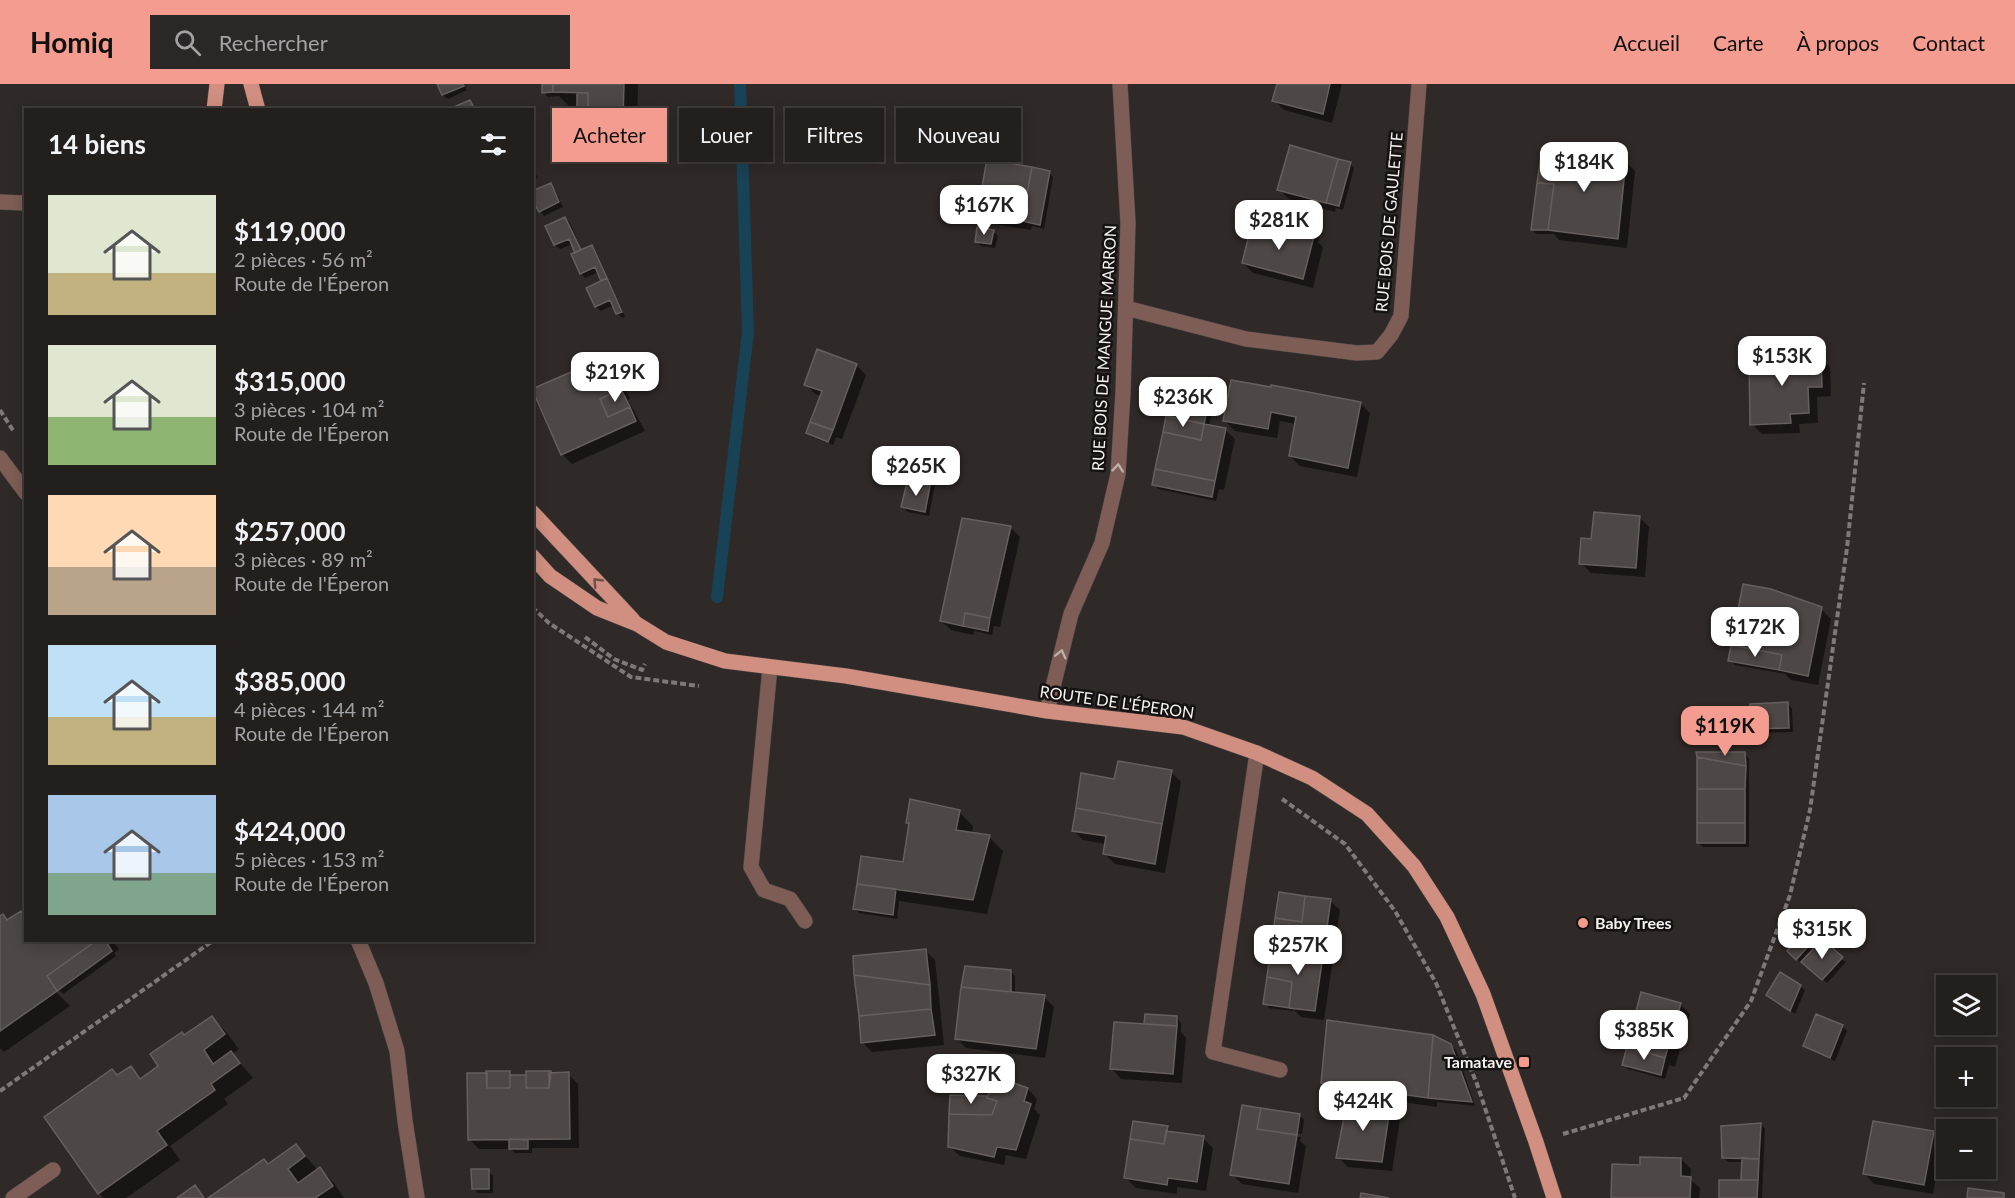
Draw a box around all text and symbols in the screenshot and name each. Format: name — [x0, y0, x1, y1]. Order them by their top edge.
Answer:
search box — [150, 15, 570, 69]
text: Homiq — [30, 25, 114, 59]
icon: search — [171, 26, 204, 59]
text: Rechercher — [219, 29, 328, 56]
text: Accueil — [1613, 30, 1680, 55]
text: Carte — [1713, 30, 1764, 55]
text: À propos — [1797, 30, 1879, 55]
text: Contact — [1912, 30, 1985, 55]
chip: Acheter — [552, 108, 667, 162]
chip: Louer — [679, 108, 773, 162]
chip: Filtres — [785, 108, 884, 162]
chip: Nouveau — [896, 108, 1021, 162]
text: 14 biens — [48, 128, 146, 160]
icon: filters — [477, 128, 510, 161]
street label: RUE BOIS DE GAULETTE — [1371, 131, 1406, 313]
pin: $184K — [1542, 142, 1626, 193]
text: $184K — [1554, 149, 1614, 173]
pin: $167K — [942, 185, 1026, 236]
text: $167K — [954, 192, 1014, 216]
pin: $281K — [1237, 200, 1321, 251]
text: $281K — [1249, 207, 1309, 231]
text: $119,000 — [234, 215, 346, 247]
icon: home — [96, 219, 168, 291]
street label: RUE BOIS DE MANGUE MARRON — [1088, 224, 1119, 471]
text: 2 pièces · 56 m² — [234, 247, 373, 271]
text: Route de l'Éperon — [234, 271, 389, 295]
pin: $153K — [1740, 336, 1824, 387]
text: $153K — [1752, 343, 1812, 367]
pin: $219K — [573, 352, 657, 403]
text: $219K — [585, 359, 645, 383]
text: $315,000 — [234, 365, 346, 397]
icon: home — [96, 369, 168, 441]
pin: $236K — [1141, 377, 1225, 428]
text: $236K — [1153, 384, 1213, 408]
text: 3 pièces · 104 m² — [234, 397, 384, 421]
text: Route de l'Éperon — [234, 421, 389, 445]
pin: $265K — [874, 446, 958, 497]
text: $265K — [886, 453, 946, 477]
one-way arrow — [1111, 464, 1124, 473]
text: $257,000 — [234, 515, 346, 547]
icon: home — [96, 519, 168, 591]
text: 3 pièces · 89 m² — [234, 547, 373, 571]
text: Route de l'Éperon — [234, 571, 389, 595]
one-way arrow — [593, 578, 604, 589]
pin: $172K — [1713, 607, 1797, 658]
text: $172K — [1725, 614, 1785, 638]
one-way arrow — [1053, 649, 1066, 659]
text: $385,000 — [234, 665, 346, 697]
icon: home — [96, 669, 168, 741]
street label: ROUTE DE L'ÉPERON — [1039, 681, 1195, 722]
text: 4 pièces · 144 m² — [234, 697, 384, 721]
pin: $119K — [1683, 706, 1767, 757]
text: $119K — [1695, 713, 1755, 737]
text: Route de l'Éperon — [234, 721, 389, 745]
text: $424,000 — [234, 815, 346, 847]
icon: home — [96, 819, 168, 891]
text: 5 pièces · 153 m² — [234, 847, 384, 871]
text: Route de l'Éperon — [234, 871, 389, 895]
pin: $315K — [1780, 909, 1864, 960]
place label: Baby Trees — [1595, 913, 1672, 932]
marker: Baby Trees — [1576, 916, 1590, 930]
text: $315K — [1792, 916, 1852, 940]
pin: $257K — [1256, 925, 1340, 976]
text: $257K — [1268, 932, 1328, 956]
map controls — [1936, 975, 1996, 1179]
button: layers — [1936, 975, 1996, 1035]
pin: $385K — [1602, 1010, 1686, 1061]
text: $385K — [1614, 1017, 1674, 1041]
button: + — [1936, 1047, 1996, 1107]
place label: Tamatave — [1444, 1052, 1512, 1071]
pin: $327K — [929, 1054, 1013, 1105]
marker: Tamatave — [1517, 1055, 1531, 1069]
text: $327K — [941, 1061, 1001, 1085]
pin: $424K — [1321, 1081, 1405, 1132]
text: $424K — [1333, 1088, 1393, 1112]
button: − — [1936, 1119, 1996, 1179]

